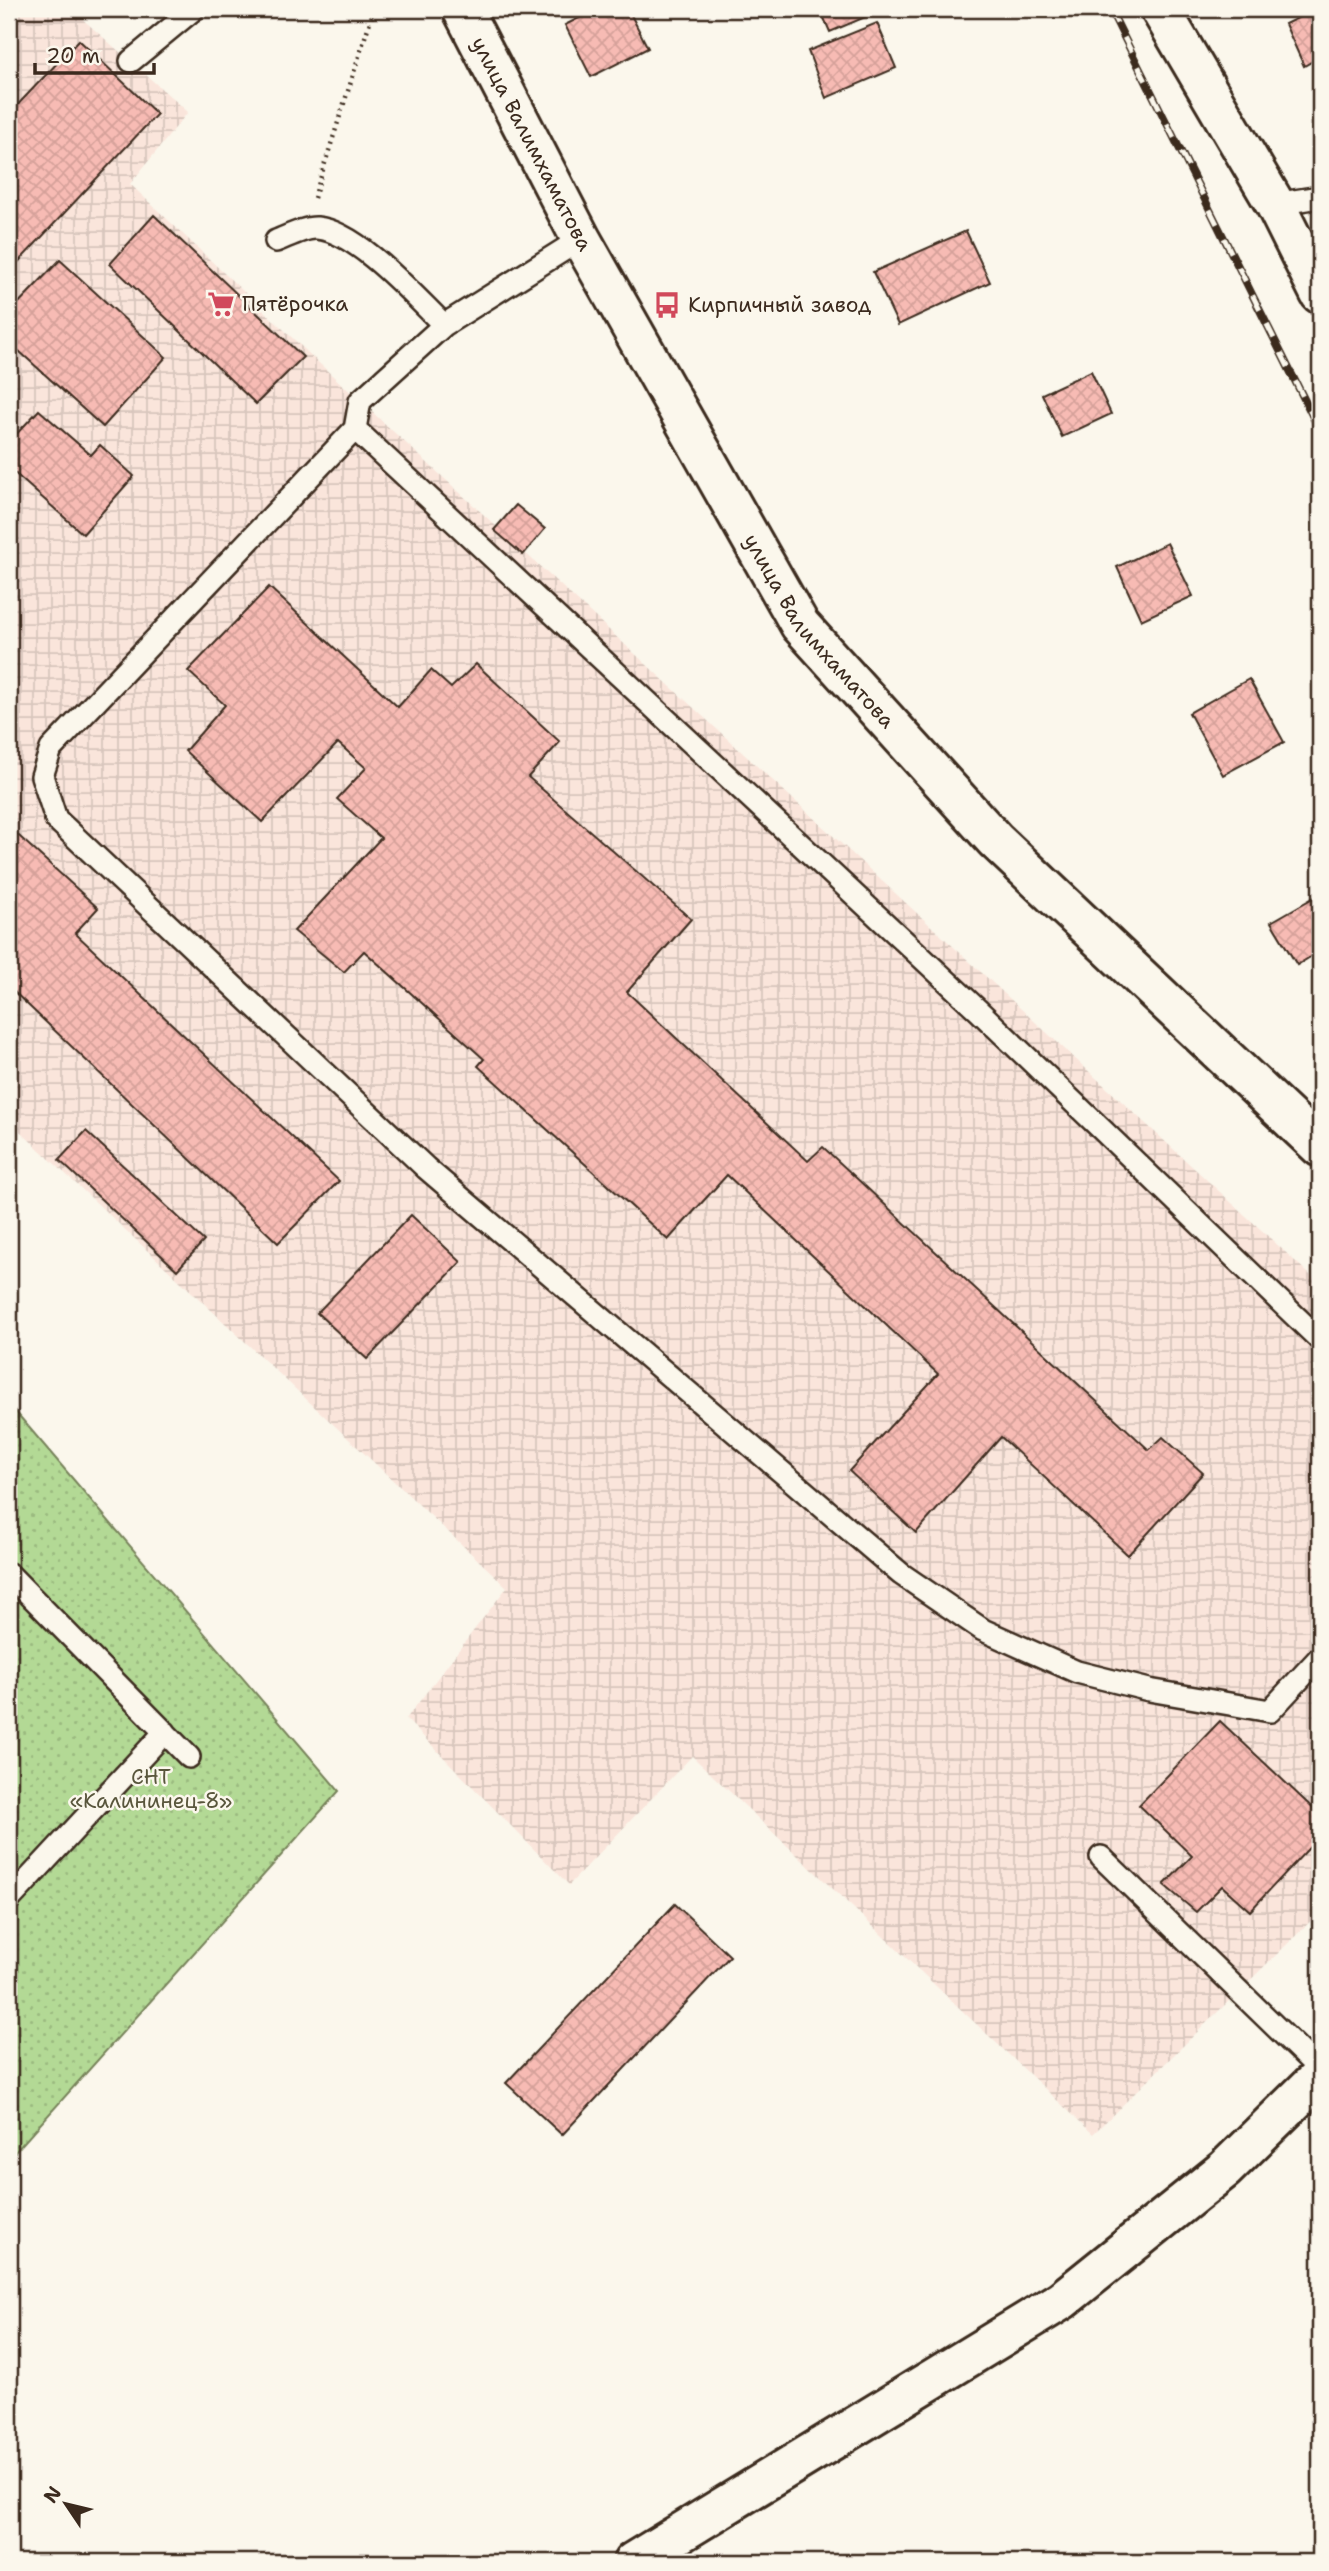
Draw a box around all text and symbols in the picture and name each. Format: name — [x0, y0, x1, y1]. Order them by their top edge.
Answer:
scale bar — [35, 32, 154, 76]
street label: улица Валимхаматова — [465, 32, 599, 256]
text: 20 m — [46, 42, 100, 70]
supermarket icon: Пятёрочка — [206, 289, 236, 319]
place label: Пятёрочка — [242, 290, 348, 318]
bus stop icon: Кирпичный завод — [652, 290, 682, 320]
place label: Кирпичный завод — [688, 291, 871, 319]
street label: улица Валимхаматова — [737, 529, 901, 734]
park label: СНТ «Калининец-8» — [70, 1763, 232, 1815]
north arrow — [32, 2470, 102, 2540]
text: N — [38, 2481, 67, 2508]

